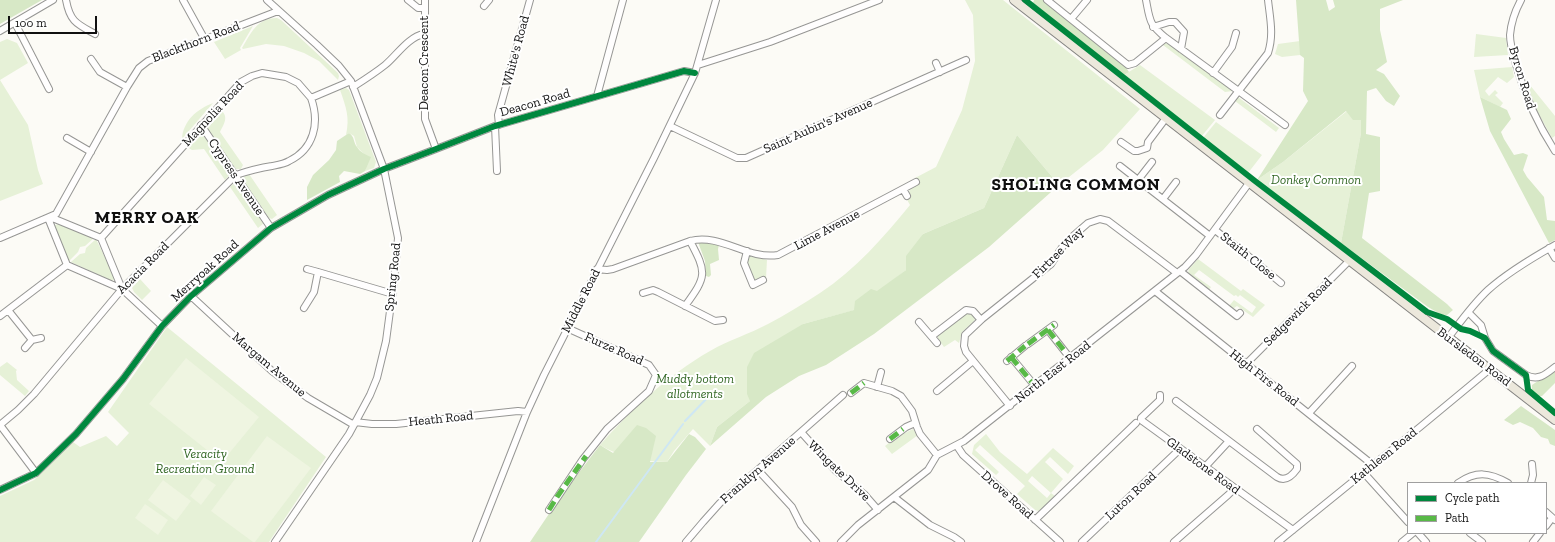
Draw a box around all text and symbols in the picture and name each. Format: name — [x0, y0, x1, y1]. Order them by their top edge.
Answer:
scale bar — [10, 8, 99, 34]
street label: White's Road — [499, 14, 533, 88]
text: 100 m — [15, 16, 47, 30]
street label: Deacon Crescent — [416, 16, 432, 110]
street label: Blackthorn Road — [150, 18, 242, 66]
street label: Byron Road — [1505, 45, 1539, 111]
street label: Magnolia Road — [179, 78, 247, 150]
street label: Deacon Road — [498, 85, 572, 121]
street label: Saint Aubin's Avenue — [761, 95, 875, 157]
street label: Cypress Avenue — [205, 136, 267, 218]
park label: Donkey Common — [1271, 172, 1361, 188]
district label: SHOLING COMMON — [991, 175, 1161, 195]
street label: Lime Avenue — [791, 206, 863, 254]
district label: MERRY OAK — [95, 208, 199, 228]
street label: Firtree Way — [1029, 224, 1087, 282]
street label: Staith Close — [1217, 229, 1279, 283]
street label: Merryoak Road — [168, 237, 242, 305]
street label: Acacia Road — [114, 239, 172, 297]
street label: Spring Road — [382, 242, 404, 312]
street label: Middle Road — [558, 266, 604, 336]
street label: Sedgewick Road — [1260, 274, 1336, 350]
street label: Bursledon Road — [1434, 324, 1514, 390]
street label: Furze Road — [582, 329, 646, 369]
street label: Margam Avenue — [229, 330, 309, 400]
street label: North East Road — [1012, 338, 1094, 406]
street label: High Firs Road — [1226, 346, 1302, 410]
park label: Muddy bottom allotments — [656, 371, 734, 402]
street label: Heath Road — [408, 408, 474, 430]
street label: Kathleen Road — [1348, 425, 1420, 487]
street label: Franklyn Avenue — [717, 433, 799, 507]
street label: Gladstone Road — [1163, 434, 1243, 498]
street label: Wingate Drive — [804, 437, 874, 505]
park label: Veracity Recreation Ground — [156, 446, 254, 477]
street label: Drove Road — [978, 468, 1036, 522]
street label: Luton Road — [1102, 468, 1160, 524]
legend — [1407, 482, 1547, 534]
text: Cycle path — [1445, 491, 1499, 505]
text: Path — [1445, 511, 1469, 525]

